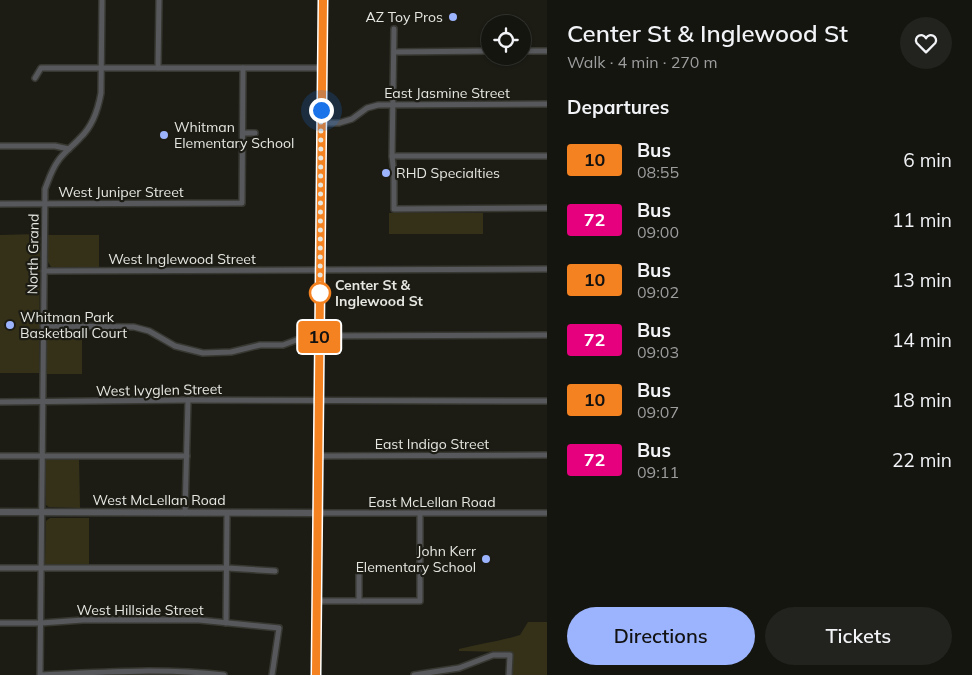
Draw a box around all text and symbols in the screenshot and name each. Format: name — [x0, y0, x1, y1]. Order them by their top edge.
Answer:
place label: AZ Toy Pros — [366, 8, 443, 26]
marker: AZ Toy Pros — [447, 11, 459, 23]
map controls — [481, 15, 531, 65]
button: locate — [481, 15, 531, 65]
button: heart — [900, 17, 952, 69]
text: Center St & Inglewood St — [567, 18, 848, 48]
text: Walk · 4 min · 270 m — [567, 52, 718, 72]
street label: East Jasmine Street — [384, 84, 510, 102]
text: Departures — [567, 95, 669, 119]
your location — [309, 98, 334, 123]
place label: Whitman Elementary School — [174, 118, 294, 152]
marker: Whitman Elementary School — [158, 129, 170, 141]
text: Bus — [637, 138, 671, 162]
text: 10 — [584, 148, 605, 171]
text: 6 min — [903, 148, 952, 172]
text: 08:55 — [637, 162, 679, 182]
place label: RHD Specialties — [396, 164, 500, 182]
marker: RHD Specialties — [380, 167, 392, 179]
street label: West Juniper Street — [58, 183, 184, 201]
text: Bus — [637, 198, 671, 222]
text: 72 — [584, 208, 605, 231]
text: 11 min — [892, 208, 952, 232]
street label: North Grand — [23, 213, 43, 295]
text: 09:00 — [637, 222, 679, 242]
street label: West Inglewood Street — [108, 250, 256, 268]
text: Bus — [637, 258, 671, 282]
text: 10 — [584, 268, 605, 291]
text: 13 min — [892, 268, 952, 292]
place label: Center St & Inglewood St — [335, 276, 424, 310]
marker: Center St & Inglewood St — [309, 282, 331, 304]
text: 09:02 — [637, 282, 679, 302]
place label: Whitman Park Basketball Court — [20, 308, 127, 342]
text: Bus — [637, 318, 671, 342]
marker: Whitman Park Basketball Court — [4, 319, 16, 331]
line badge: 10 — [296, 321, 342, 353]
text: 10 — [308, 325, 330, 348]
text: 72 — [584, 328, 605, 351]
text: 14 min — [892, 328, 952, 352]
text: 09:03 — [637, 342, 679, 362]
text: Bus — [637, 378, 671, 402]
street label: West Ivyglen Street — [96, 380, 222, 400]
text: 10 — [584, 388, 605, 411]
text: 18 min — [892, 388, 952, 412]
text: 09:07 — [637, 402, 679, 422]
street label: East Indigo Street — [375, 435, 489, 453]
text: Bus — [637, 438, 671, 462]
text: 72 — [584, 448, 605, 471]
text: 22 min — [892, 448, 952, 472]
text: 09:11 — [637, 462, 679, 482]
street label: West McLellan Road — [92, 491, 226, 509]
street label: East McLellan Road — [368, 493, 496, 511]
place label: John Kerr Elementary School — [356, 542, 477, 576]
marker: John Kerr Elementary School — [480, 553, 492, 565]
street label: West Hillside Street — [76, 601, 204, 619]
button: Directions — [567, 607, 755, 665]
button: Tickets — [765, 607, 952, 665]

